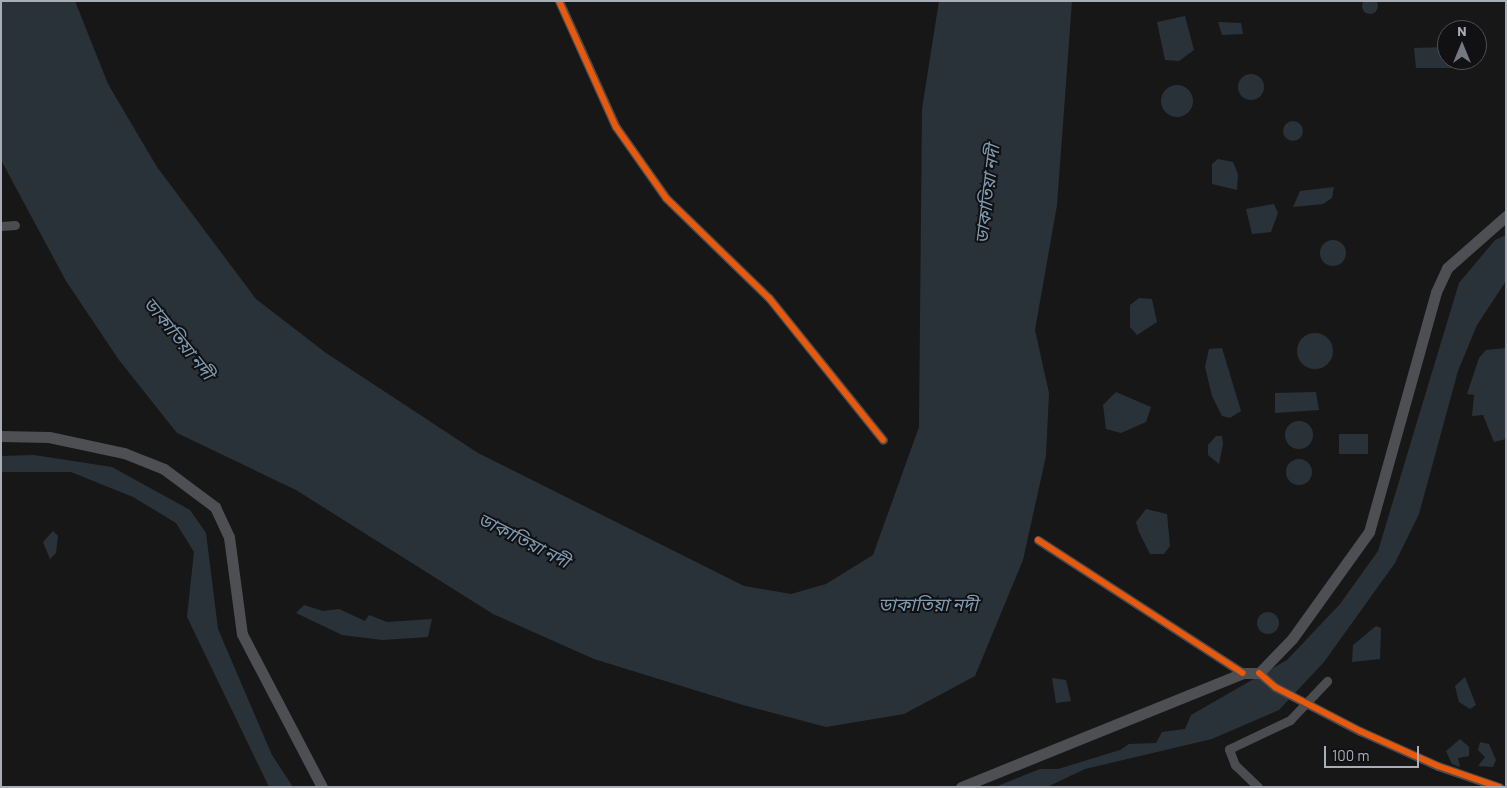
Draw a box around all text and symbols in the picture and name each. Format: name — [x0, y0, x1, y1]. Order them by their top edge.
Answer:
north arrow — [1437, 20, 1487, 70]
text: N — [1457, 22, 1467, 39]
water label: ডাকাতিয়া নদী — [970, 143, 1004, 245]
water label: ডাকাতিয়া নদী — [139, 293, 219, 383]
water label: ডাকাতিয়া নদী — [475, 508, 573, 572]
water label: ডাকাতিয়া নদী — [878, 593, 978, 615]
scale bar — [1327, 736, 1422, 768]
text: 100 m — [1332, 746, 1370, 764]

